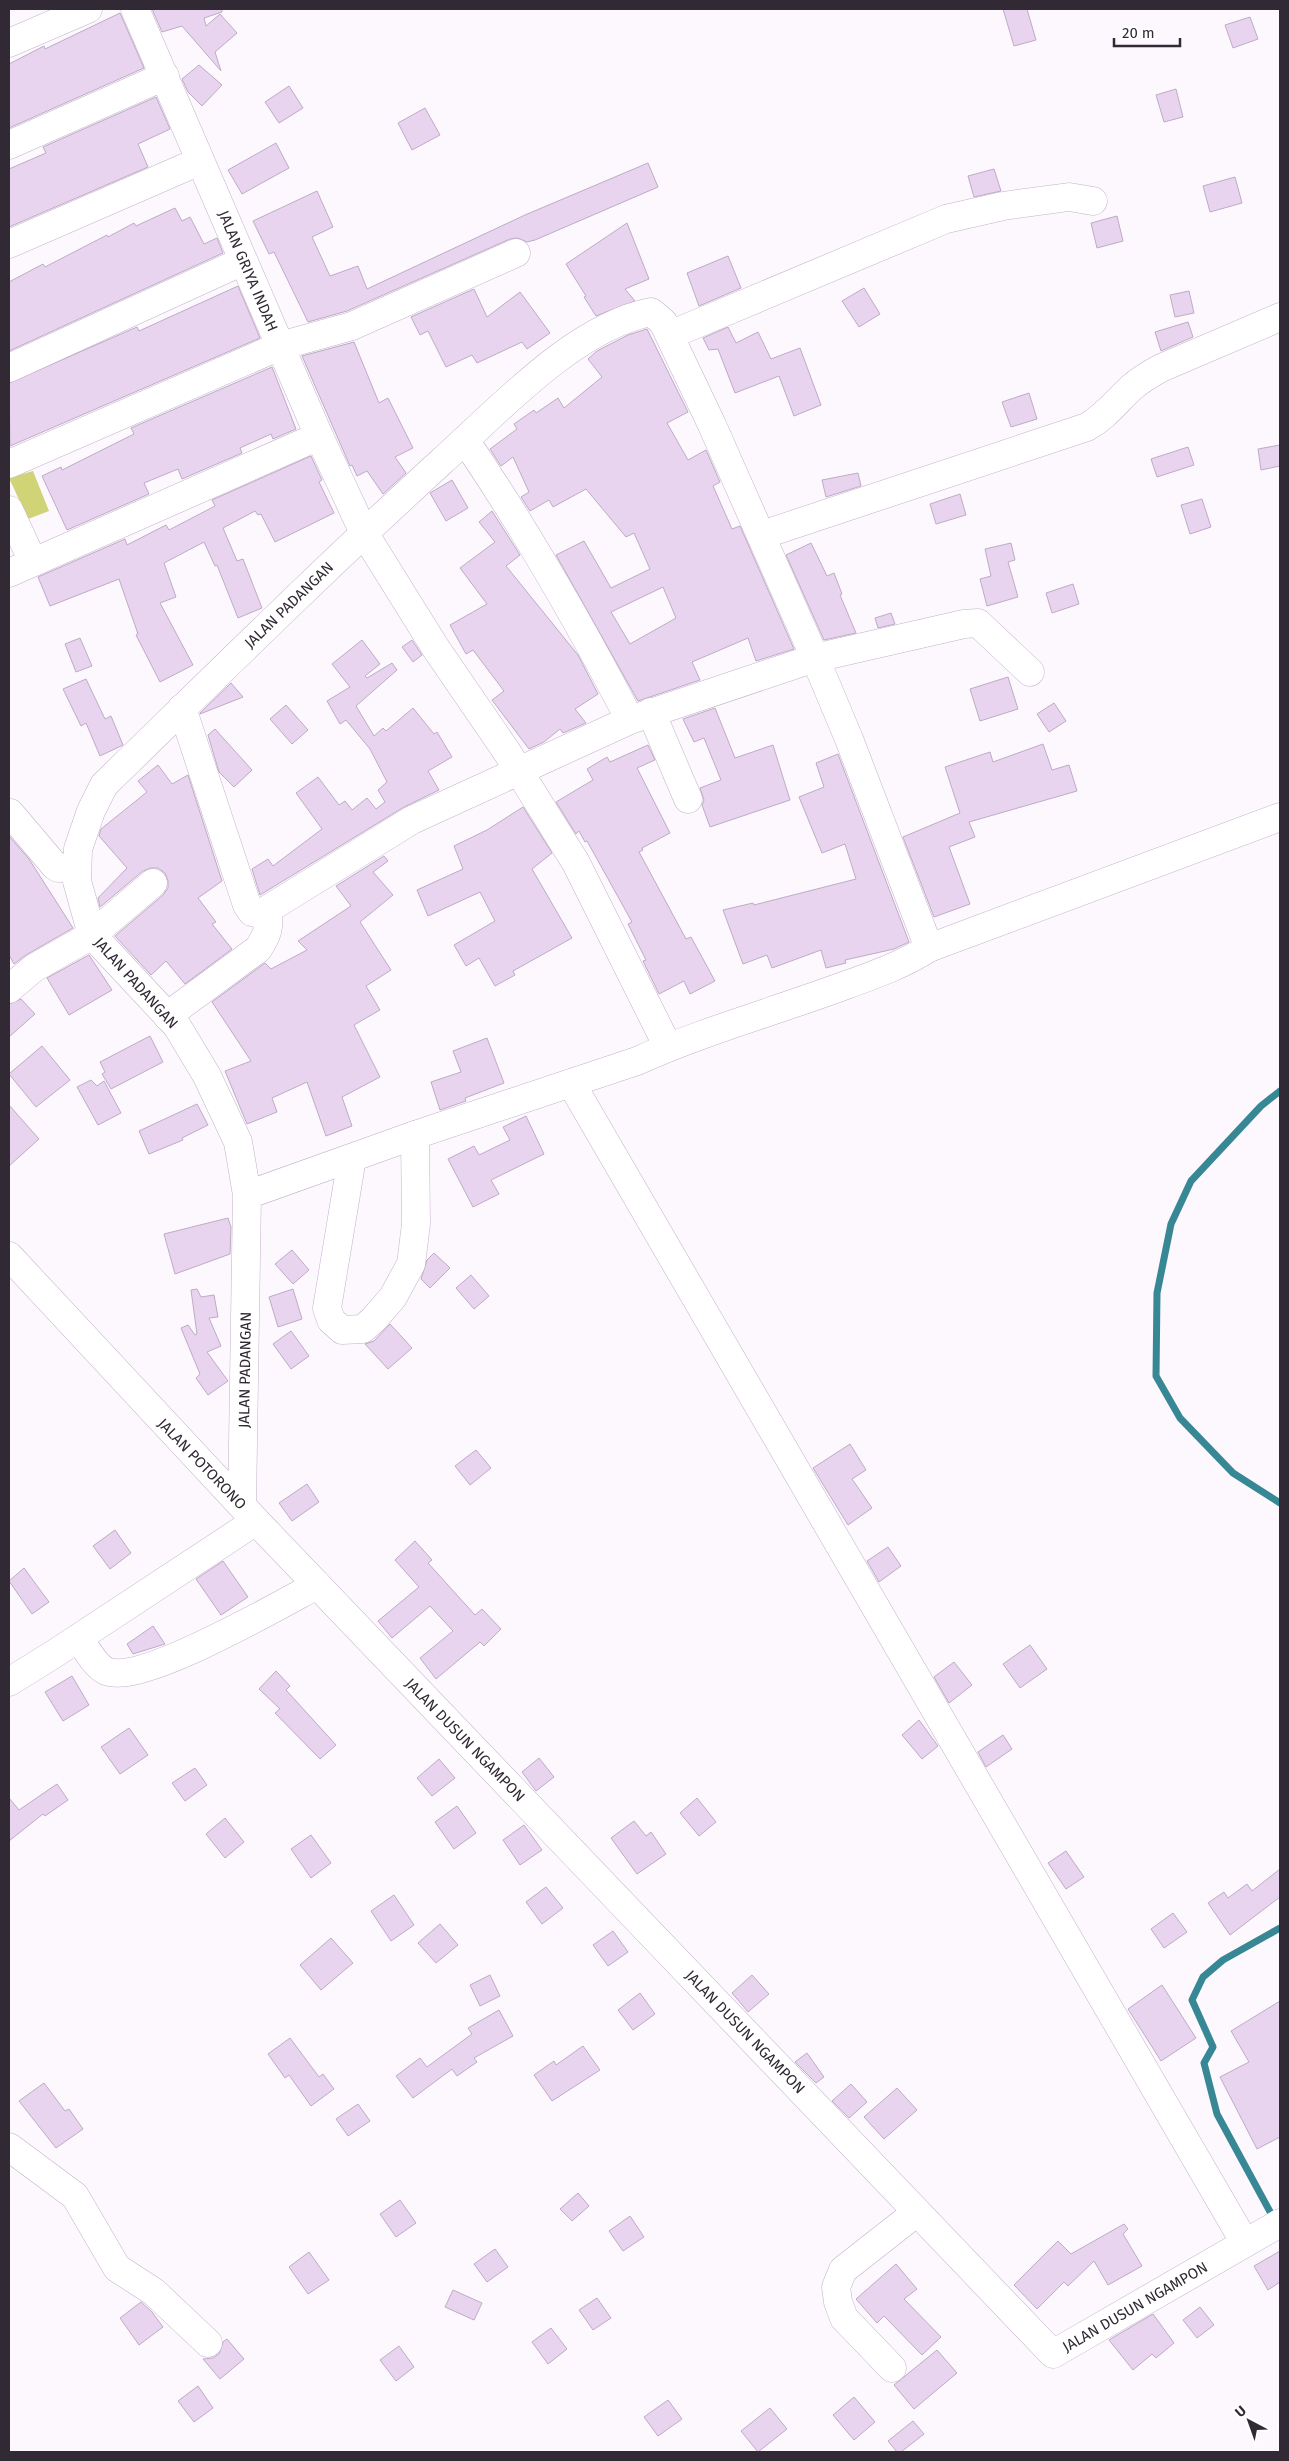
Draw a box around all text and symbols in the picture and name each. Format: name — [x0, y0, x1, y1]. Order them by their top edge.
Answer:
scale bar — [1114, 15, 1180, 47]
text: 20 m — [1122, 24, 1155, 42]
street label: JALAN GRIYA INDAH — [214, 208, 282, 334]
street label: JALAN PADANGAN — [241, 558, 337, 652]
street label: JALAN PADANGAN — [90, 934, 182, 1032]
street label: JALAN PADANGAN — [235, 1312, 255, 1428]
street label: JALAN POTORONO — [154, 1415, 250, 1513]
street label: JALAN DUSUN NGAMPON — [401, 1675, 529, 1805]
street label: JALAN DUSUN NGAMPON — [681, 1967, 809, 2097]
street label: JALAN DUSUN NGAMPON — [1059, 2258, 1211, 2356]
north arrow — [1224, 2396, 1274, 2446]
text: U — [1232, 2402, 1250, 2421]

